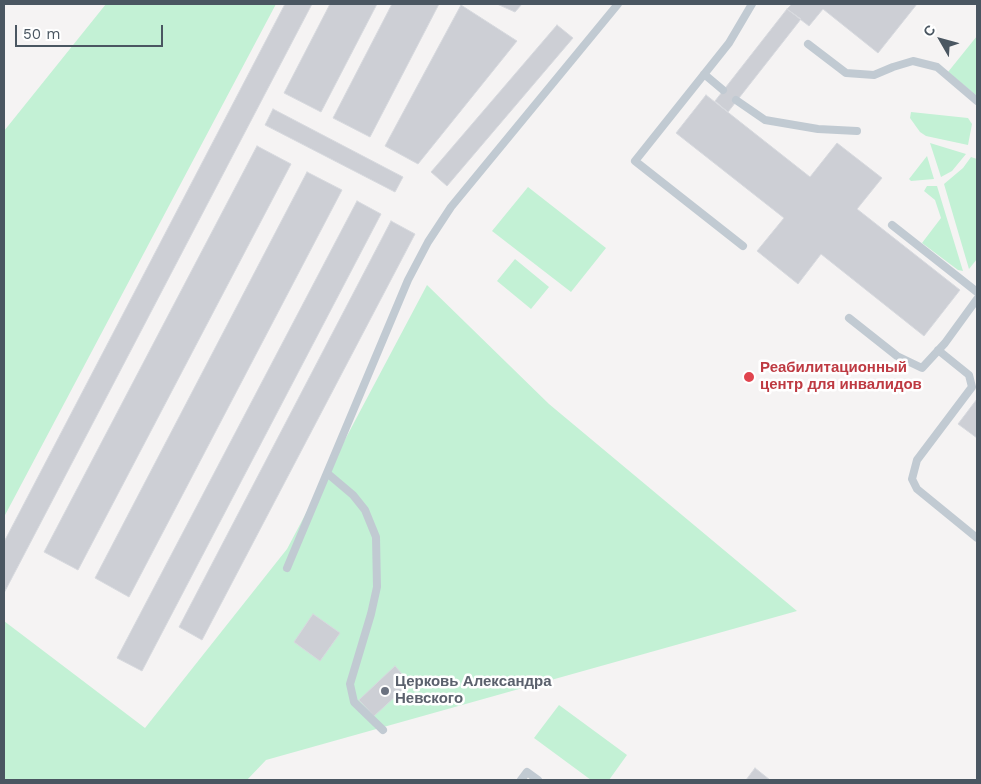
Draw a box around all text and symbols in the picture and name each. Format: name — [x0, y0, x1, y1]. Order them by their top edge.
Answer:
scale bar — [18, 15, 165, 47]
north arrow — [916, 15, 966, 65]
text: С — [920, 22, 939, 40]
text: 50 m — [23, 25, 60, 43]
place label: Реабилитационный центр для инвалидов — [760, 359, 922, 394]
marker: Реабилитационный центр для инвалидов — [742, 370, 756, 384]
place label: Церковь Александра Невского — [395, 673, 552, 708]
marker: Церковь Александра Невского — [379, 685, 391, 697]

